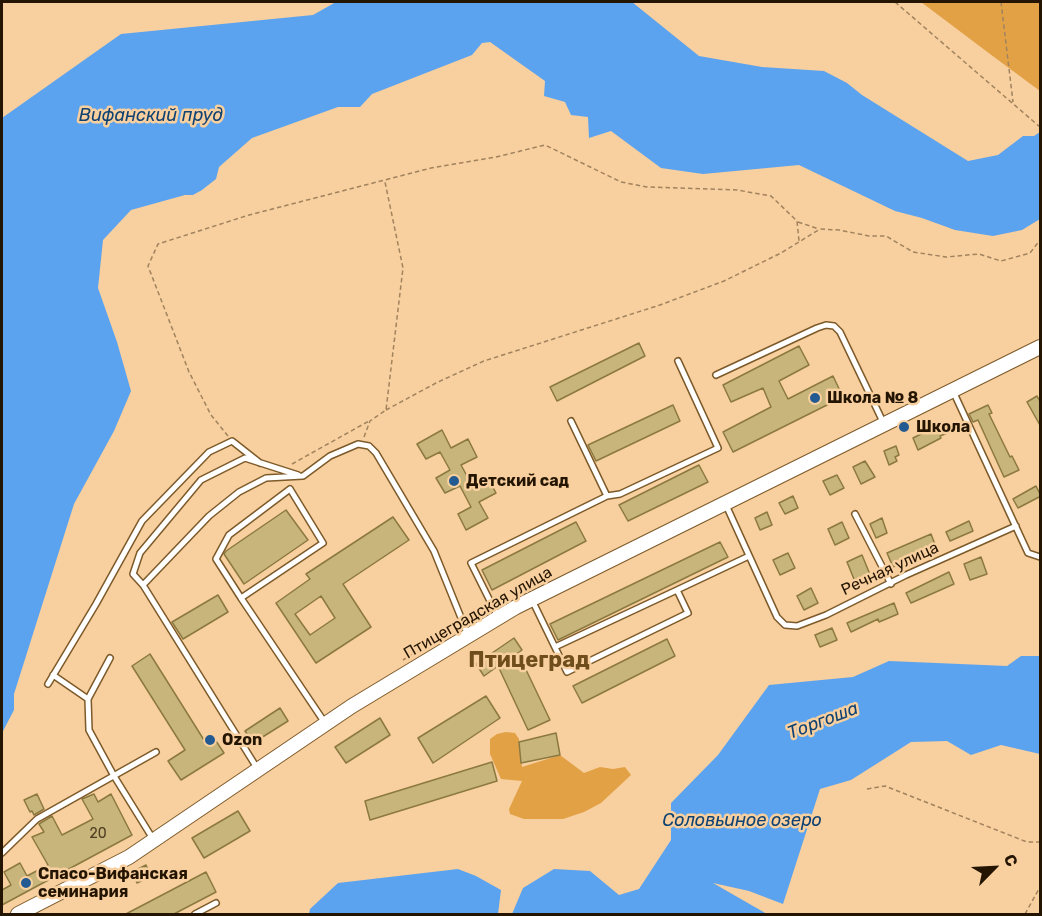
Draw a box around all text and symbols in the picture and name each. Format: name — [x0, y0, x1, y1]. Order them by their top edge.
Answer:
water label: Вифанский пруд — [79, 105, 223, 127]
place label: Школа № 8 — [827, 388, 918, 408]
marker: Школа № 8 — [808, 391, 822, 405]
place label: Школа — [916, 417, 970, 437]
marker: Школа — [897, 420, 911, 434]
place label: Детский сад — [466, 471, 569, 491]
marker: Детский сад — [447, 474, 461, 488]
street label: Речная улица — [838, 538, 942, 600]
street label: Птицеградская улица — [400, 563, 556, 663]
district label: Птицеград — [468, 648, 590, 674]
water label: Торгоша — [785, 698, 861, 744]
place label: Ozon — [222, 730, 262, 750]
marker: Ozon — [203, 733, 217, 747]
water label: Соловьиное озеро — [662, 810, 822, 832]
house number: 20 — [89, 826, 107, 842]
north arrow — [964, 838, 1024, 898]
text: С — [1000, 851, 1022, 869]
place label: Спасо-Вифанская семинария — [38, 864, 188, 902]
marker: Спасо-Вифанская семинария — [19, 876, 33, 890]

